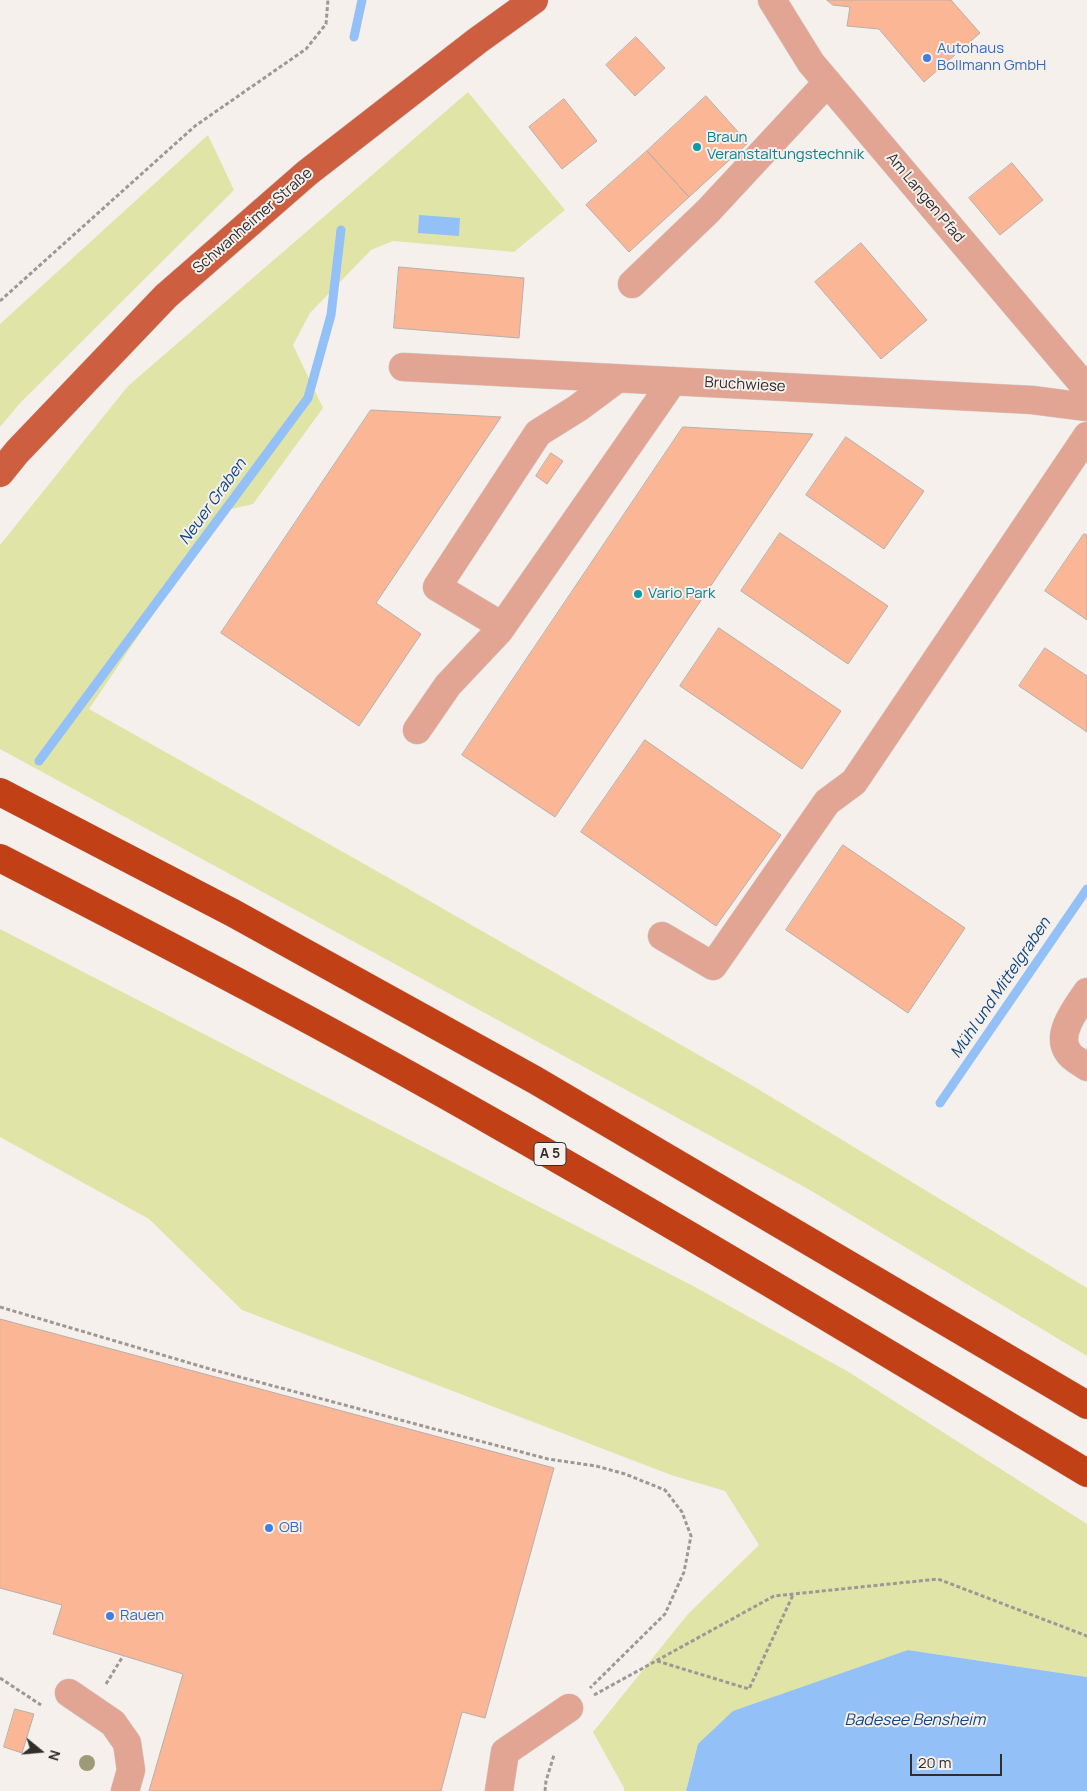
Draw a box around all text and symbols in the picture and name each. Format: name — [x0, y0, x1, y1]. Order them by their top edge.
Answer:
place label: Autohaus Bollmann GmbH — [937, 40, 1046, 75]
marker: Autohaus Bollmann GmbH — [921, 52, 933, 64]
place label: Braun Veranstaltungstechnik — [707, 129, 864, 164]
marker: Braun Veranstaltungstechnik — [691, 141, 703, 153]
street label: Am Langen Pfad — [882, 150, 968, 246]
street label: Schwanheimer Straße — [190, 164, 316, 278]
street label: Bruchwiese — [704, 374, 786, 396]
water label: Neuer Graben — [175, 455, 251, 549]
place label: Vario Park — [648, 585, 715, 603]
marker: Vario Park — [632, 588, 644, 600]
water label: Mühl und Mittelgraben — [947, 914, 1055, 1062]
road number: A 5 — [534, 1142, 566, 1166]
place label: OBI — [279, 1519, 303, 1537]
marker: OBI — [263, 1522, 275, 1534]
place label: Rauen — [120, 1607, 164, 1625]
marker: Rauen — [104, 1610, 116, 1622]
water label: Badesee Bensheim — [845, 1711, 985, 1731]
north arrow — [15, 1726, 65, 1776]
scale bar — [912, 1744, 1004, 1776]
text: N — [44, 1748, 65, 1763]
text: 20 m — [918, 1752, 951, 1773]

